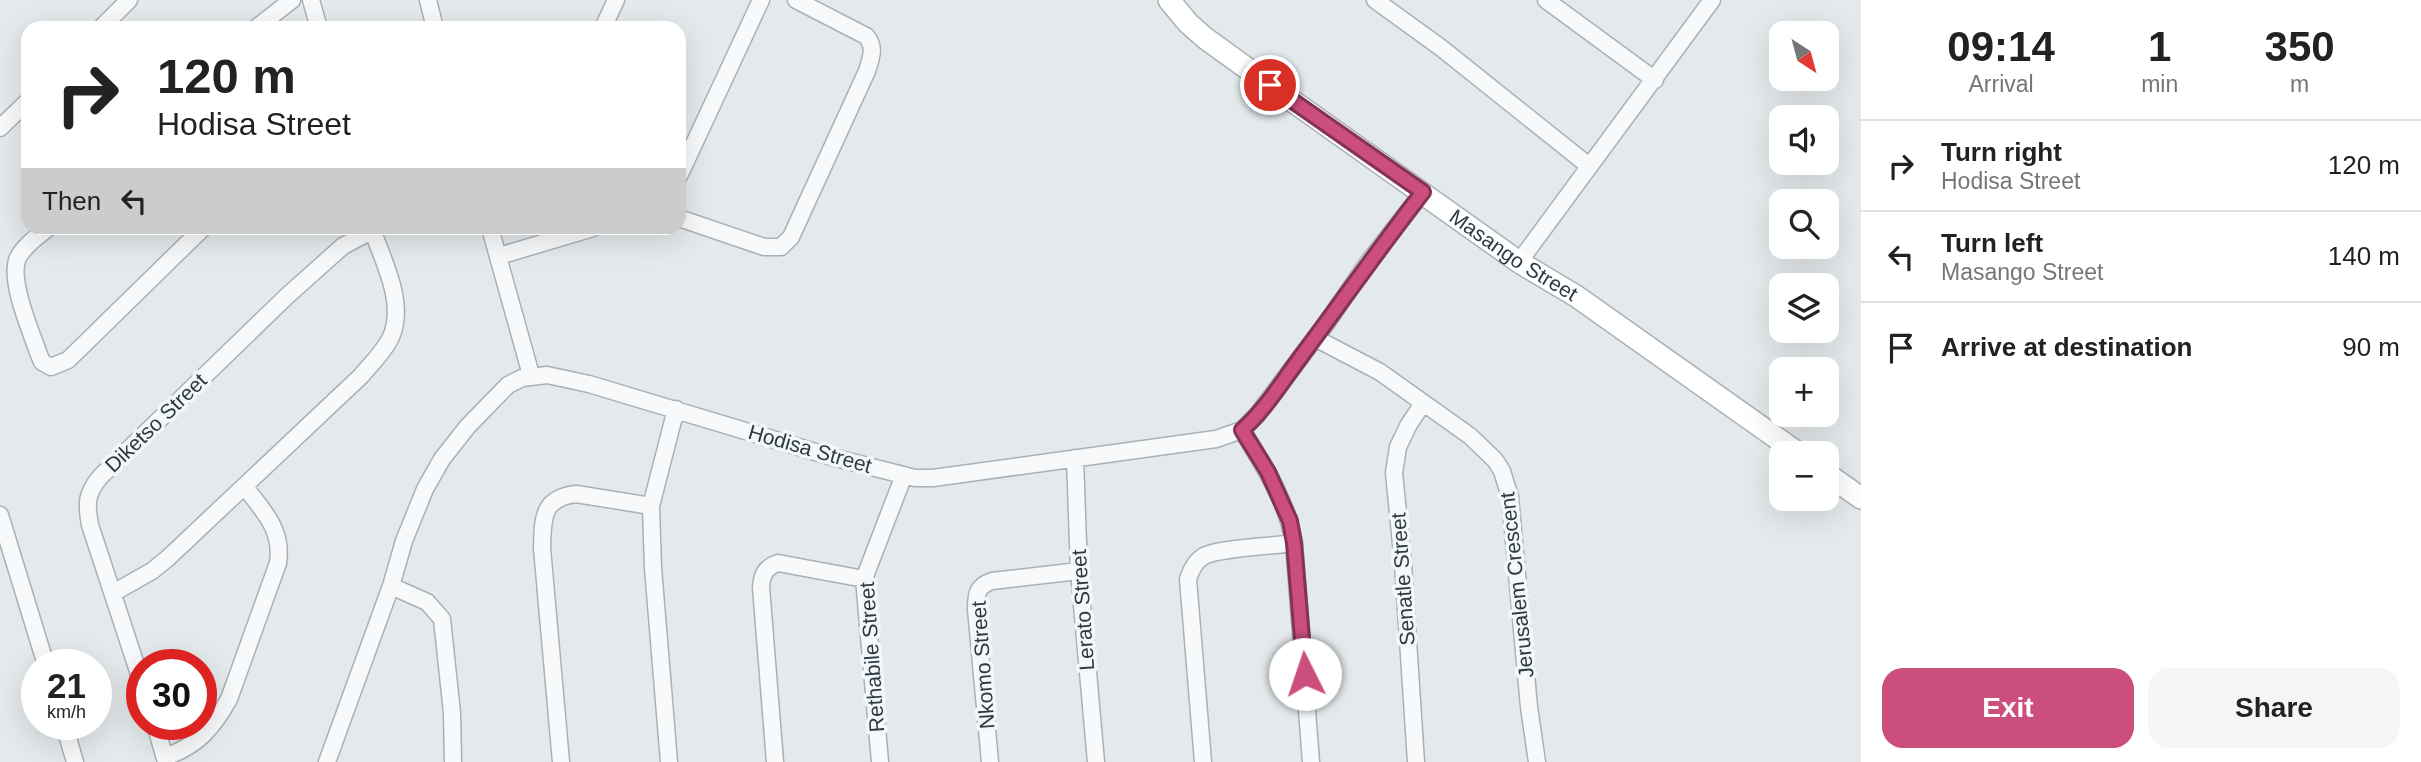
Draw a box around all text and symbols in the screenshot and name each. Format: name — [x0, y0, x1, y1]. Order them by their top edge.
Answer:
north arrow — [1769, 21, 1839, 91]
map controls — [1769, 21, 1839, 511]
text: 09:14 — [1947, 23, 2055, 70]
text: 1 — [2148, 23, 2171, 70]
text: 350 — [2265, 23, 2335, 70]
icon: right — [42, 49, 133, 140]
text: 120 m — [157, 49, 296, 103]
pin — [1240, 55, 1300, 115]
icon: arrive — [1251, 66, 1289, 104]
text: Arrival — [1968, 71, 2034, 97]
text: min — [2141, 71, 2178, 97]
text: m — [2290, 71, 2309, 97]
button: sound — [1769, 105, 1839, 175]
text: Hodisa Street — [157, 106, 351, 142]
text: Turn right — [1941, 137, 2062, 167]
icon: right — [1882, 147, 1920, 185]
text: 120 m — [2328, 150, 2400, 180]
text: Hodisa Street — [1941, 168, 2080, 194]
icon: left — [115, 182, 153, 220]
text: Then — [42, 186, 101, 216]
button: search — [1769, 189, 1839, 259]
street label: Masango Street — [1445, 204, 1582, 305]
text: Turn left — [1941, 228, 2043, 258]
icon: left — [1882, 238, 1920, 276]
text: 140 m — [2328, 241, 2400, 271]
text: Masango Street — [1941, 259, 2103, 285]
button: layers — [1769, 273, 1839, 343]
icon: arrive — [1882, 329, 1920, 367]
text: Arrive at destination — [1941, 332, 2192, 362]
text: 90 m — [2342, 332, 2400, 362]
button: + — [1769, 357, 1839, 427]
street label: Diketso Street — [100, 368, 211, 477]
street label: Hodisa Street — [746, 420, 875, 477]
button: − — [1769, 441, 1839, 511]
street label: Jerusalem Crescent — [1495, 491, 1538, 679]
street label: Senatle Street — [1386, 512, 1419, 646]
street label: Lerato Street — [1067, 549, 1098, 671]
street label: Rethabile Street — [855, 581, 888, 733]
street label: Nkomo Street — [967, 600, 998, 730]
position arrow — [1268, 637, 1342, 711]
speed limit sign: 30 — [126, 649, 217, 740]
text: 21 — [47, 666, 86, 705]
button: Exit — [1882, 668, 2134, 748]
button: Share — [2148, 668, 2400, 748]
text: km/h — [47, 702, 86, 722]

